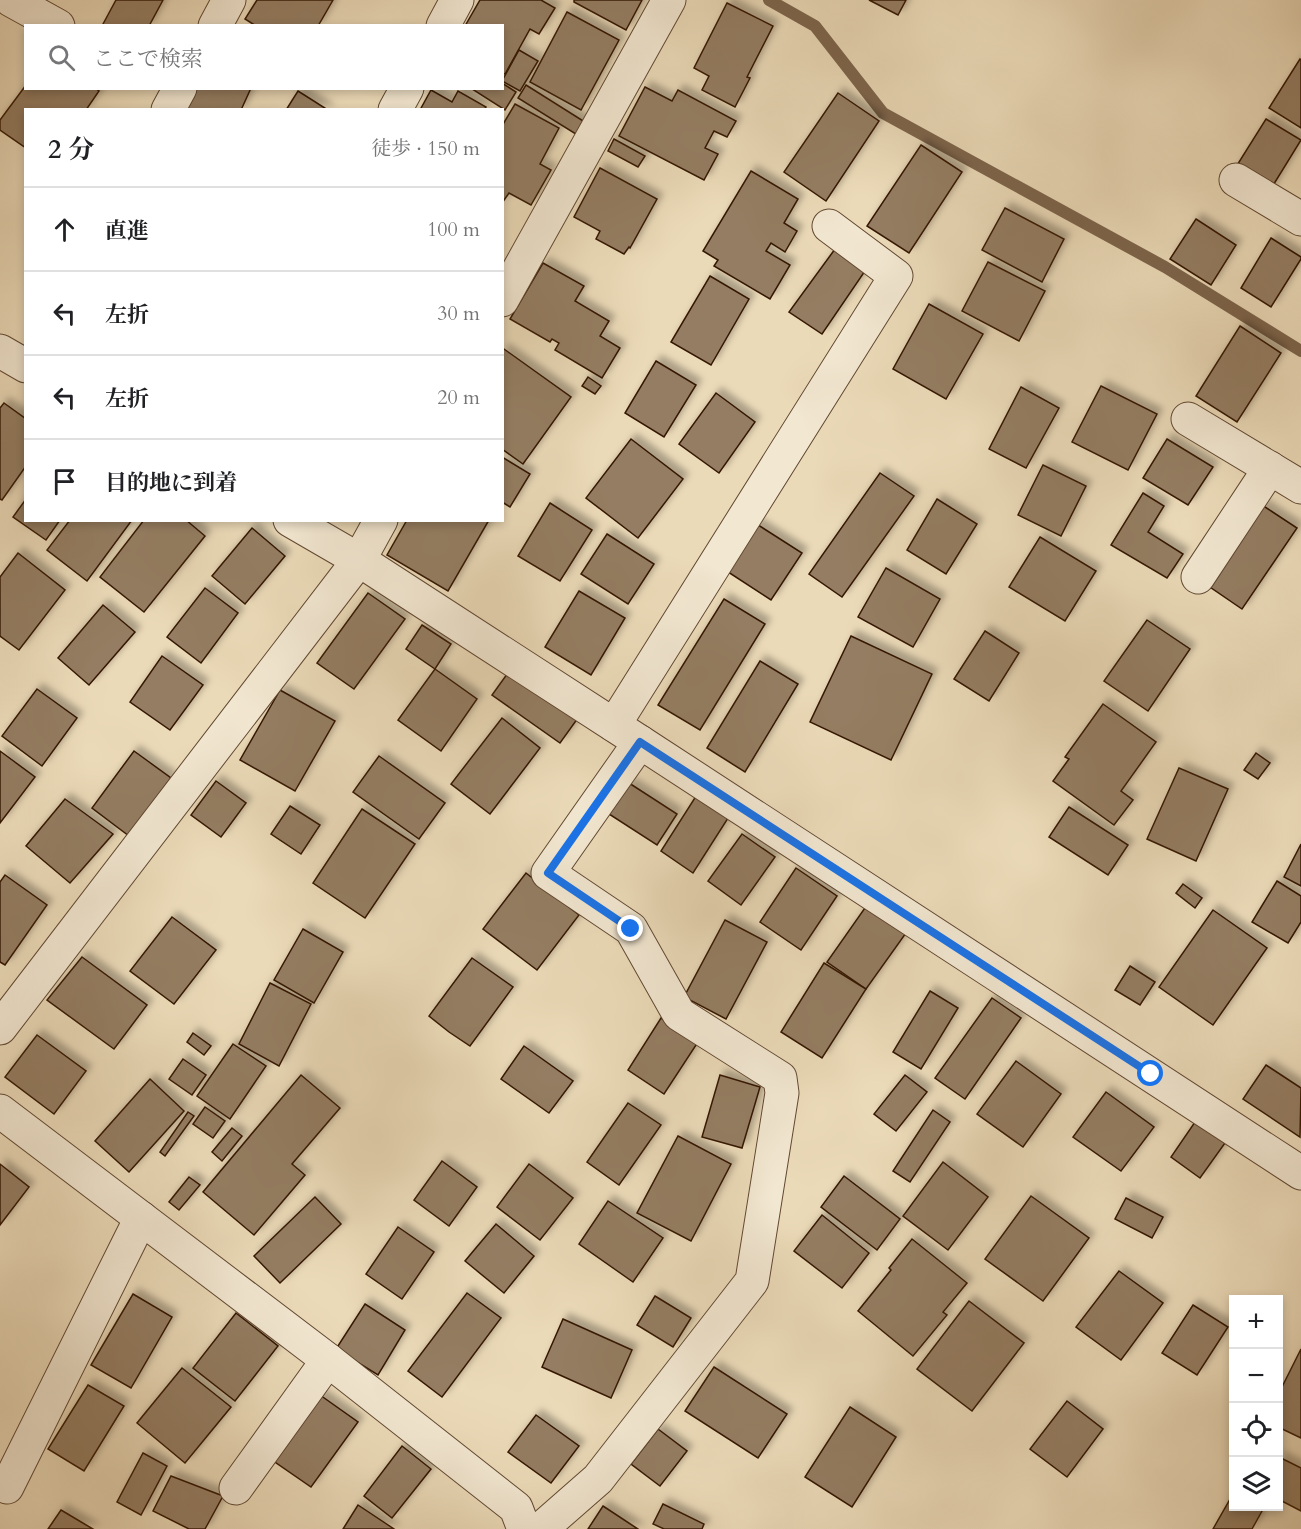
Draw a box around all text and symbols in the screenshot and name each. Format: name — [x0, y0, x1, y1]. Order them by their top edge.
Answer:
search box — [24, 24, 504, 90]
icon: search — [45, 41, 78, 74]
text: ここで検索 — [93, 44, 203, 74]
text: 2 分 — [48, 132, 94, 167]
text: 徒歩 · 150 m — [371, 135, 480, 162]
icon: ahead — [48, 213, 81, 246]
text: 直進 — [105, 216, 149, 246]
text: 100 m — [427, 216, 480, 243]
icon: left — [48, 297, 81, 330]
text: 左折 — [105, 300, 149, 330]
text: 30 m — [437, 300, 480, 327]
icon: left — [48, 381, 81, 414]
text: 左折 — [105, 384, 149, 414]
text: 20 m — [437, 384, 480, 411]
icon: arrive — [48, 465, 81, 498]
text: 目的地に到着 — [105, 468, 237, 498]
route end — [617, 915, 643, 941]
route start — [1137, 1060, 1163, 1086]
map controls — [1229, 1295, 1283, 1511]
button: + — [1229, 1295, 1283, 1349]
button: − — [1229, 1349, 1283, 1403]
button: locate — [1229, 1403, 1283, 1457]
button: layers — [1229, 1457, 1283, 1511]

